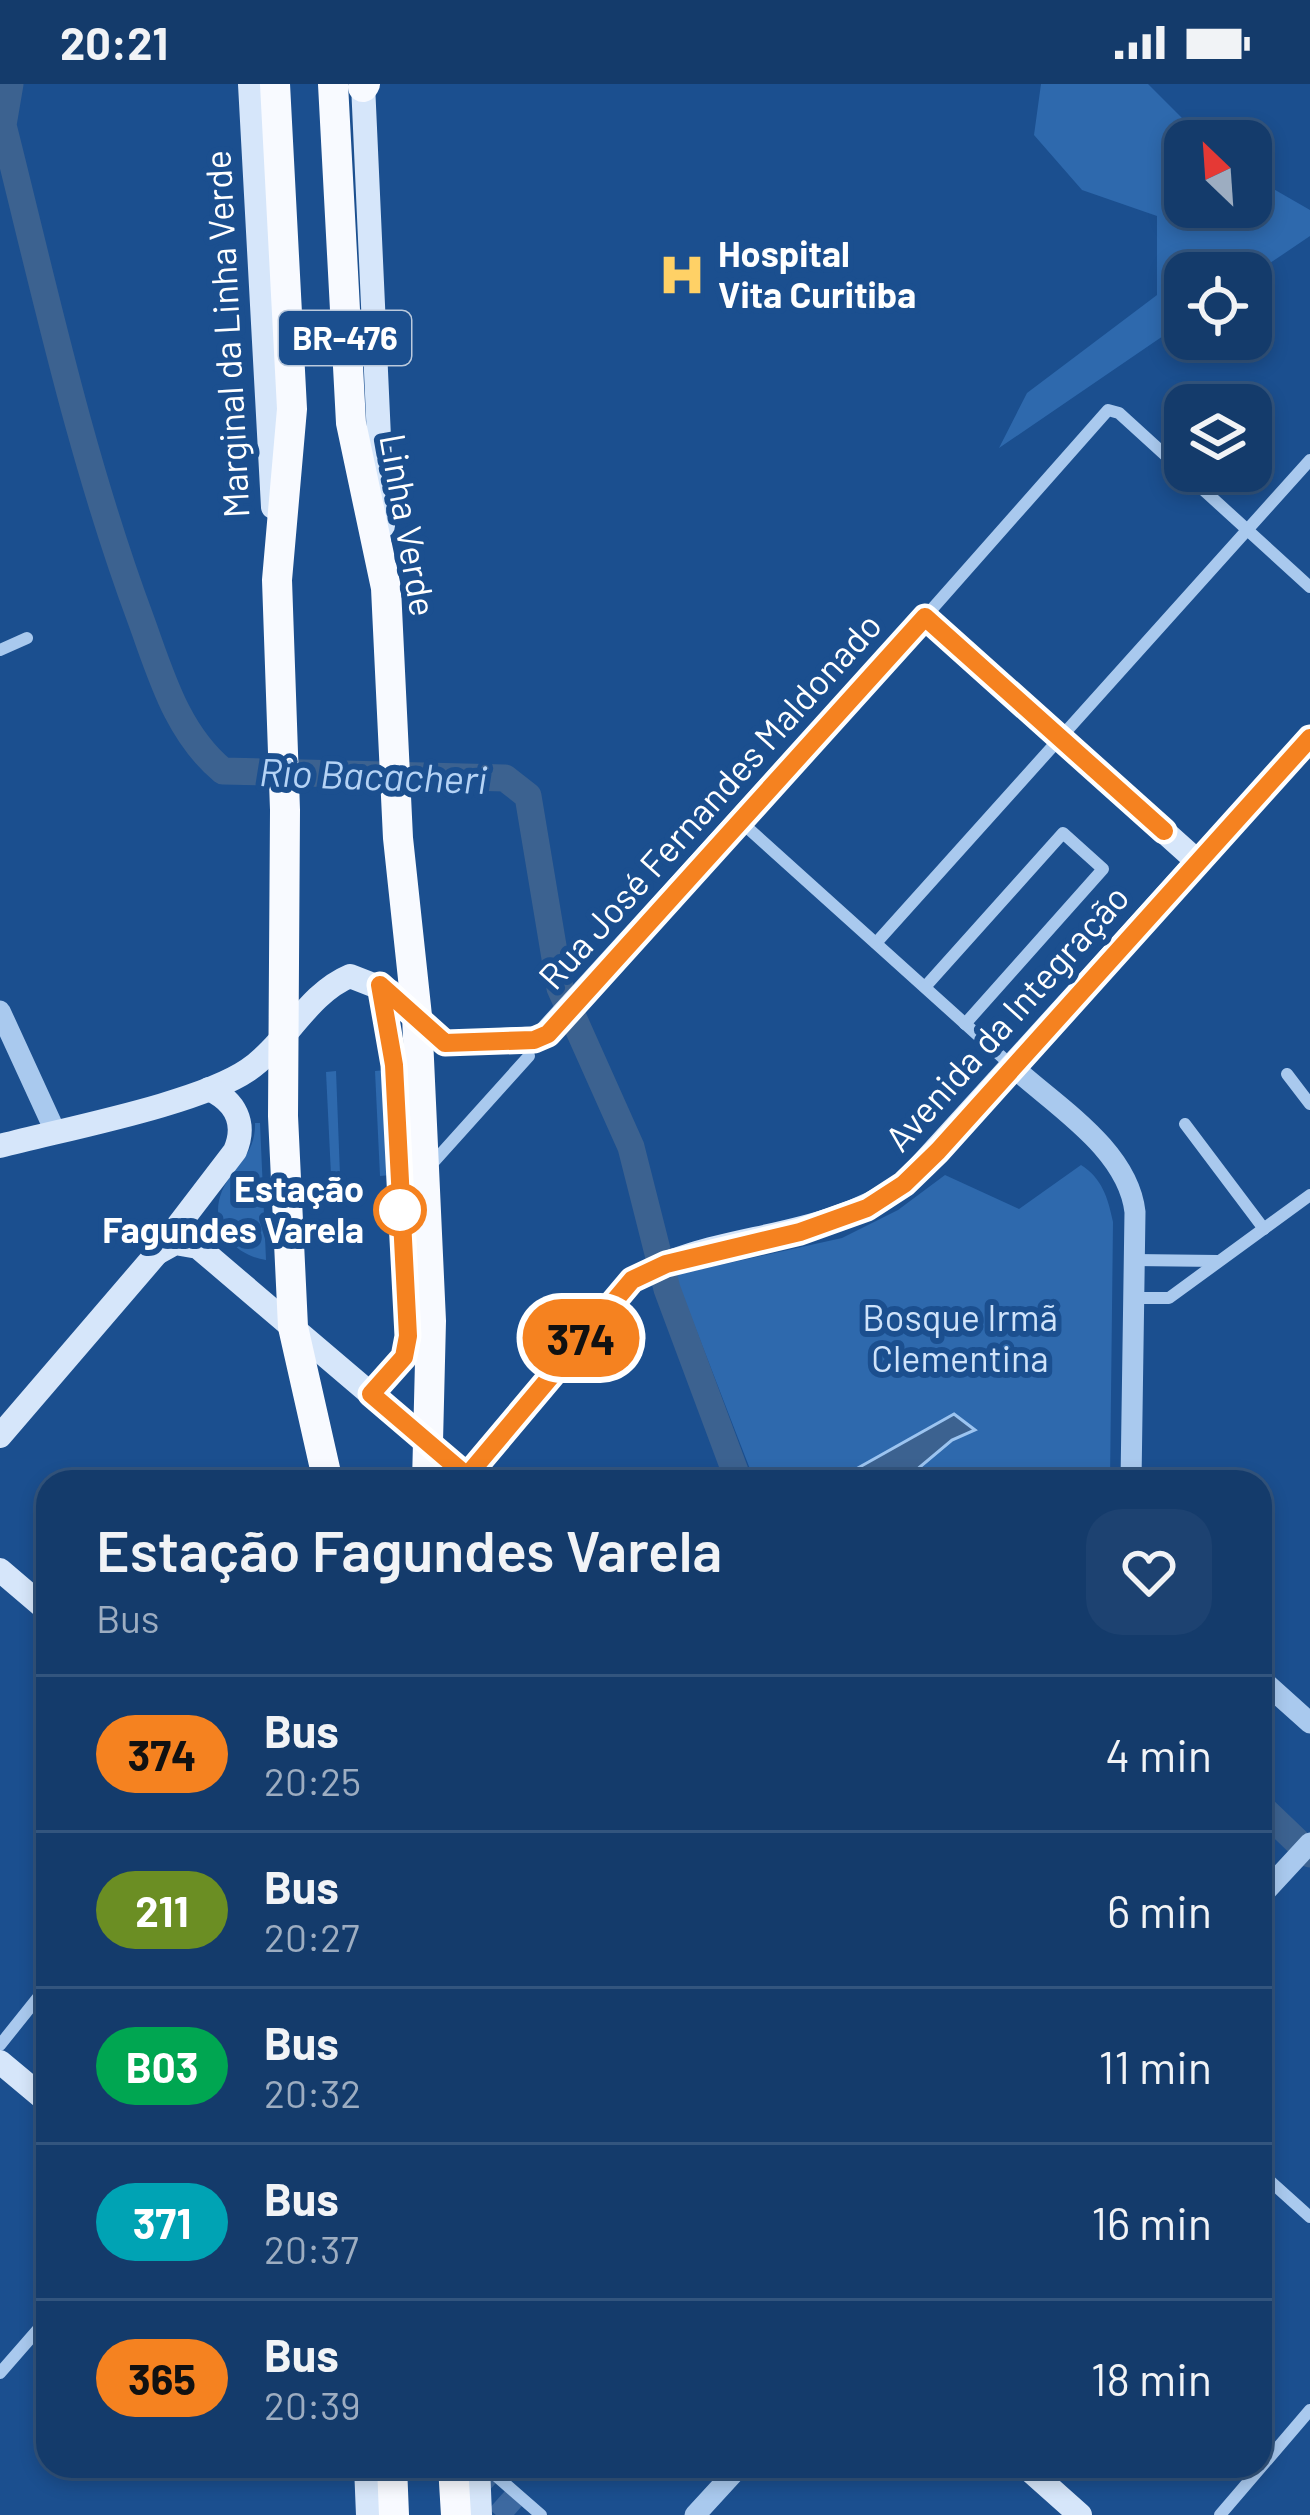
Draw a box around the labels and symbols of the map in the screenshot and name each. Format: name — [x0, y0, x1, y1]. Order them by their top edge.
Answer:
north arrow — [1164, 120, 1272, 228]
street label: Marginal da Linha Verde — [194, 149, 257, 519]
place label: Hospital Vita Curitiba — [718, 231, 916, 315]
hospital icon: Hospital Vita Curitiba — [657, 250, 707, 300]
road number: BR-476 — [279, 311, 411, 365]
street label: Linha Verde — [372, 430, 447, 619]
street label: Rua José Fernandes Maldonado — [529, 603, 889, 997]
water label: Rio Bacacheri — [258, 747, 488, 802]
street label: Avenida da Integração — [875, 875, 1137, 1159]
place label: Estação Fagundes Varela — [102, 1166, 364, 1250]
marker: Estação Fagundes Varela — [375, 1185, 425, 1235]
park label: Bosque Irmã Clementina — [862, 1295, 1058, 1379]
line badge: 374 — [512, 1299, 650, 1377]

